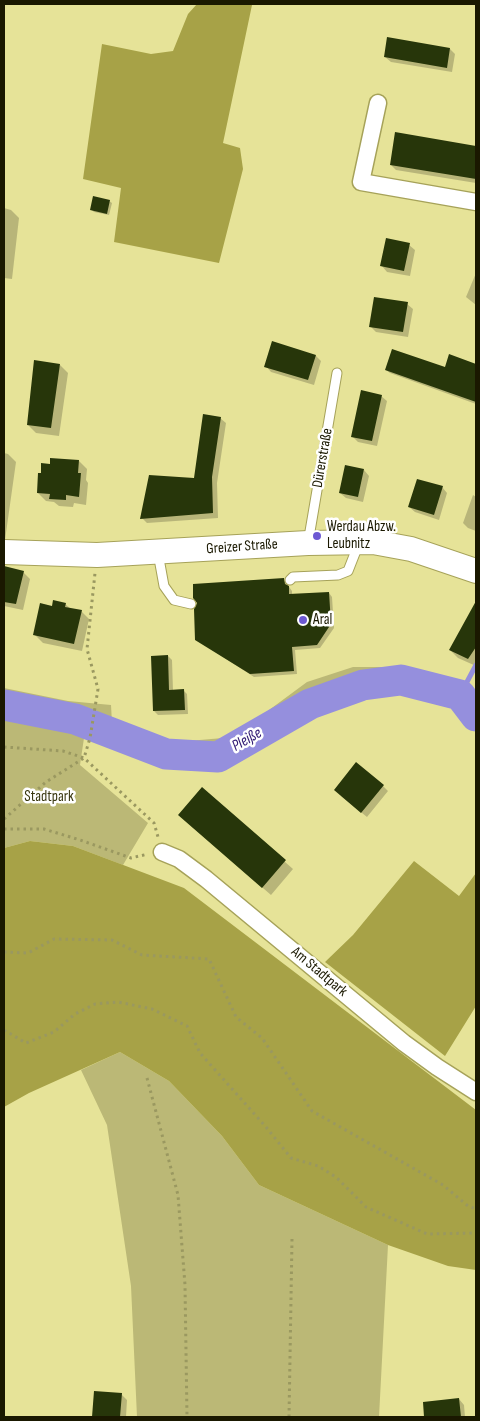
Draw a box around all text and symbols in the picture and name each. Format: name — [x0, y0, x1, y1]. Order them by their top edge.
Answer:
street label: Dürerstraße — [309, 427, 337, 489]
place label: Werdau Abzw. Leubnitz — [327, 518, 396, 553]
marker: Werdau Abzw. Leubnitz — [311, 530, 323, 542]
street label: Greizer Straße — [206, 536, 278, 558]
place label: Aral — [313, 611, 332, 629]
marker: Aral — [297, 614, 309, 626]
water label: Pleiße — [229, 724, 265, 756]
park label: Stadtpark — [24, 788, 74, 806]
street label: Am Stadtpark — [287, 943, 351, 1001]

